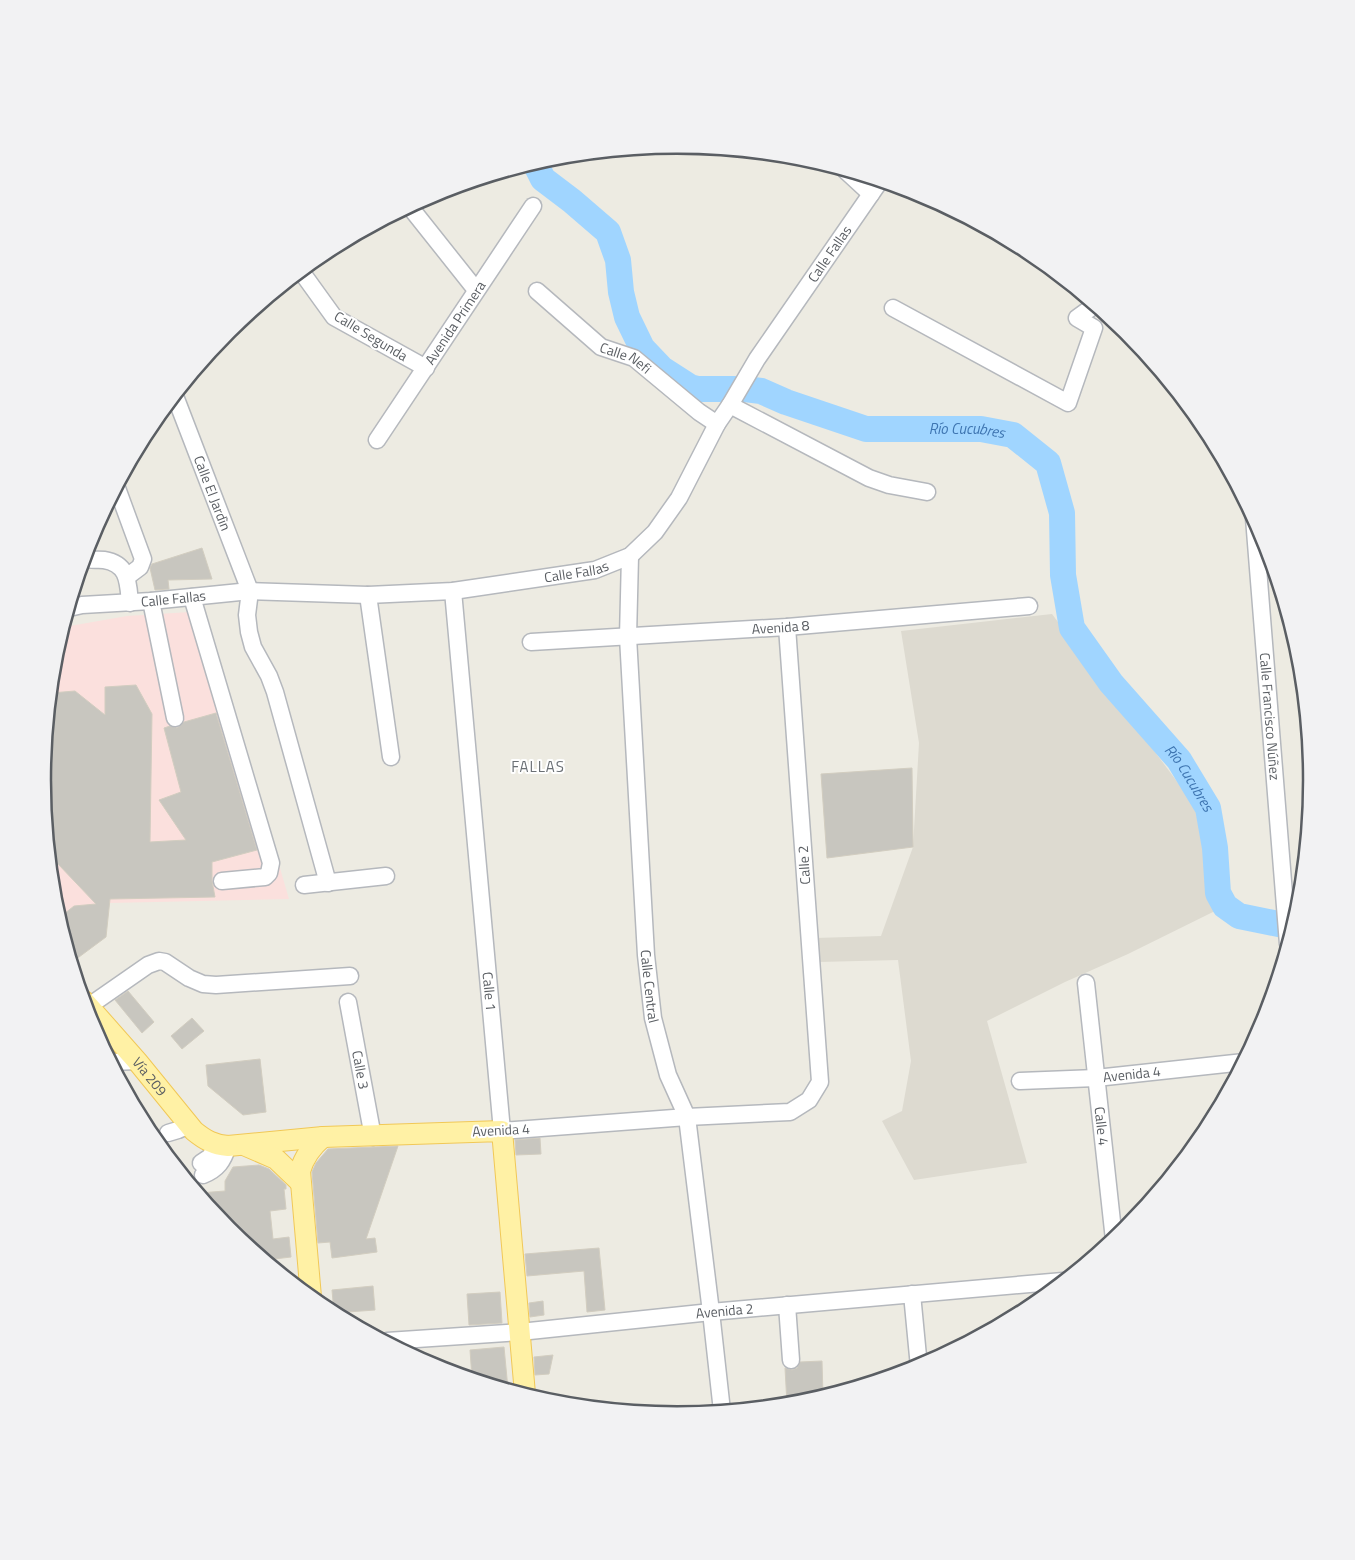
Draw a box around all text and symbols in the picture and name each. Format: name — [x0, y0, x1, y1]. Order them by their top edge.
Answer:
street label: Calle Fallas — [802, 221, 856, 286]
street label: Avenida Primera — [419, 276, 490, 369]
street label: Calle Segunda — [330, 305, 412, 366]
street label: Calle Nefi — [597, 336, 656, 378]
water label: Río Cucubres — [929, 417, 1008, 444]
street label: Calle El Jardìn — [189, 452, 237, 534]
street label: Calle Fallas — [543, 555, 612, 587]
street label: Calle Fallas — [140, 585, 207, 612]
street label: Avenida 8 — [751, 614, 810, 639]
street label: Calle Francisco Núñez — [1255, 652, 1286, 781]
water label: Río Cucubres — [1159, 739, 1220, 817]
district label: FALLAS — [511, 755, 565, 778]
street label: Calle 2 — [792, 845, 815, 885]
street label: Calle Central — [636, 949, 665, 1025]
street label: Calle 1 — [478, 971, 502, 1012]
street label: Calle 3 — [347, 1049, 375, 1091]
street label: Vía 209 — [128, 1052, 172, 1100]
street label: Avenida 4 — [1102, 1060, 1162, 1087]
street label: Calle 4 — [1090, 1106, 1115, 1147]
street label: Avenida 4 — [472, 1117, 530, 1141]
street label: Avenida 2 — [695, 1297, 754, 1324]

